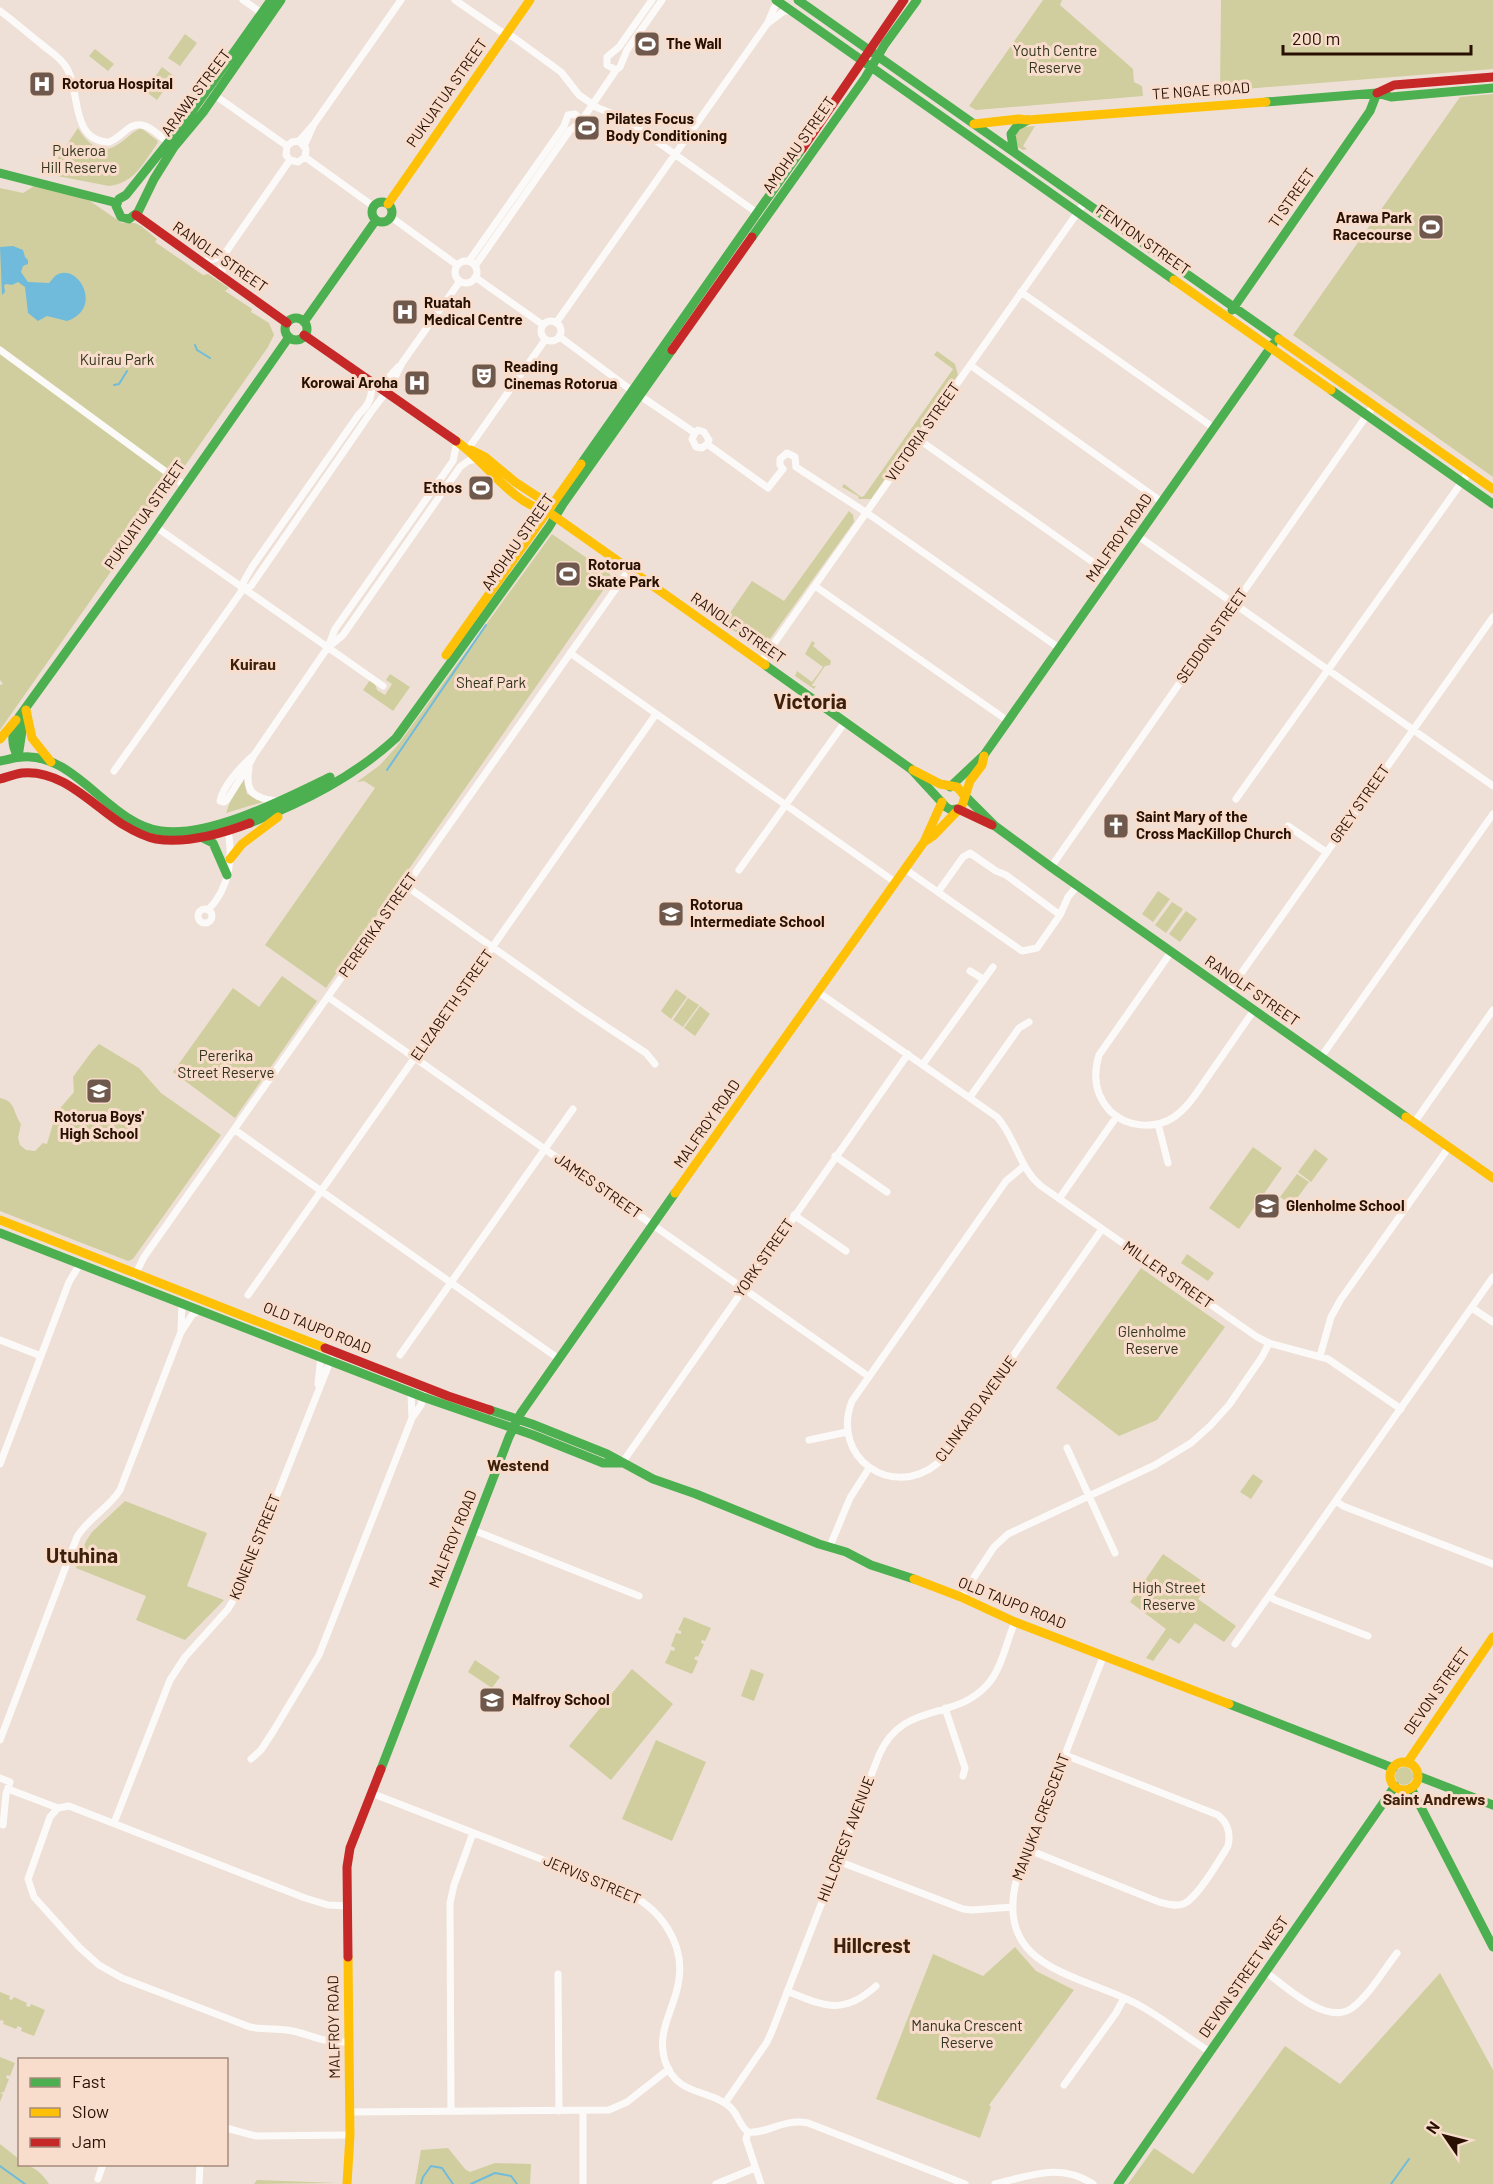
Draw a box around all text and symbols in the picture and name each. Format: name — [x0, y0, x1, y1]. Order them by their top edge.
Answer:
scale bar — [1283, 18, 1470, 56]
text: 200 m — [1292, 27, 1340, 49]
sports icon: The Wall — [632, 29, 662, 59]
place label: The Wall — [666, 34, 722, 52]
street label: PUKUATUA STREET — [402, 35, 490, 150]
park label: Youth Centre Reserve — [1013, 41, 1097, 76]
street label: ARAWA STREET — [157, 45, 234, 139]
hospital icon: Rotorua Hospital — [27, 69, 57, 99]
place label: Rotorua Hospital — [62, 74, 173, 92]
street label: TE NGAE ROAD — [1151, 78, 1250, 102]
street label: AMOHAU STREET — [758, 93, 838, 196]
place label: Pilates Focus Body Conditioning — [606, 109, 727, 144]
sports icon: Pilates Focus Body Conditioning — [572, 113, 602, 143]
park label: Pukeroa Hill Reserve — [41, 141, 117, 176]
street label: TI STREET — [1264, 164, 1318, 231]
street label: FENTON STREET — [1093, 200, 1194, 278]
place label: Arawa Park Racecourse — [1333, 208, 1412, 243]
sports icon: Arawa Park Racecourse — [1416, 212, 1446, 242]
street label: RANOLF STREET — [170, 217, 271, 295]
place label: Ruatah Medical Centre — [424, 293, 523, 328]
hospital icon: Ruatah Medical Centre — [390, 297, 420, 327]
park label: Kuirau Park — [80, 350, 155, 368]
place label: Reading Cinemas Rotorua — [504, 357, 617, 392]
theatre icon: Reading Cinemas Rotorua — [469, 361, 499, 391]
hospital icon: Korowai Aroha — [402, 368, 432, 398]
place label: Korowai Aroha — [301, 373, 398, 391]
street label: VICTORIA STREET — [881, 378, 963, 484]
street label: PUKUATUA STREET — [100, 457, 188, 572]
sports icon: Ethos — [466, 473, 496, 503]
place label: Ethos — [423, 478, 462, 496]
street label: AMOHAU STREET — [477, 490, 557, 593]
street label: MALFROY ROAD — [1081, 490, 1155, 585]
place label: Rotorua Skate Park — [588, 555, 660, 590]
sports icon: Rotorua Skate Park — [553, 559, 583, 589]
street label: SEDDON STREET — [1172, 585, 1251, 686]
street label: RANOLF STREET — [688, 588, 789, 666]
district label: Kuirau — [230, 654, 276, 673]
park label: Sheaf Park — [456, 673, 527, 691]
district label: Victoria — [773, 688, 847, 713]
street label: GREY STREET — [1325, 761, 1393, 846]
place label: Saint Mary of the Cross MacKillop Church — [1136, 807, 1291, 842]
church icon: Saint Mary of the Cross MacKillop Church — [1101, 811, 1131, 841]
street label: PERERIKA STREET — [334, 869, 420, 980]
place label: Rotorua Intermediate School — [690, 895, 825, 930]
school or university icon: Rotorua Intermediate School — [656, 899, 686, 929]
street label: ELIZABETH STREET — [406, 945, 496, 1063]
street label: RANOLF STREET — [1202, 951, 1303, 1029]
park label: Pererika Street Reserve — [178, 1046, 274, 1081]
school or university icon: Rotorua Boys' High School — [84, 1076, 114, 1106]
street label: MALFROY ROAD — [669, 1076, 743, 1171]
place label: Rotorua Boys' High School — [54, 1107, 145, 1142]
street label: JAMES STREET — [552, 1149, 646, 1222]
school or university icon: Glenholme School — [1252, 1191, 1282, 1221]
place label: Glenholme School — [1286, 1196, 1405, 1214]
street label: YORK STREET — [730, 1215, 797, 1300]
street label: MILLER STREET — [1120, 1236, 1217, 1312]
street label: OLD TAUPO ROAD — [261, 1297, 374, 1357]
park label: Glenholme Reserve — [1118, 1322, 1186, 1357]
street label: CLINKARD AVENUE — [931, 1352, 1020, 1465]
district label: Westend — [487, 1455, 549, 1474]
street label: MALFROY ROAD — [424, 1487, 480, 1590]
street label: KONENE STREET — [225, 1491, 283, 1602]
district label: Utuhina — [46, 1542, 118, 1567]
street label: OLD TAUPO ROAD — [956, 1572, 1069, 1632]
park label: High Street Reserve — [1132, 1578, 1206, 1613]
street label: DEVON STREET — [1399, 1643, 1473, 1738]
school or university icon: Malfroy School — [477, 1685, 507, 1715]
place label: Malfroy School — [512, 1690, 610, 1708]
street label: MANUKA CRESCENT — [1008, 1751, 1073, 1883]
street label: HILLCREST AVENUE — [813, 1773, 877, 1904]
district label: Saint Andrews — [1383, 1789, 1485, 1808]
street label: JERVIS STREET — [541, 1850, 644, 1908]
street label: DEVON STREET WEST — [1194, 1912, 1292, 2041]
district label: Hillcrest — [833, 1932, 911, 1957]
street label: MALFROY ROAD — [323, 1975, 343, 2079]
park label: Manuka Crescent Reserve — [911, 2016, 1023, 2051]
legend — [18, 2058, 228, 2166]
text: Fast — [72, 2070, 106, 2092]
text: Slow — [72, 2100, 109, 2122]
north arrow — [1415, 2106, 1475, 2166]
text: N — [1421, 2117, 1443, 2137]
text: Jam — [72, 2130, 106, 2152]

